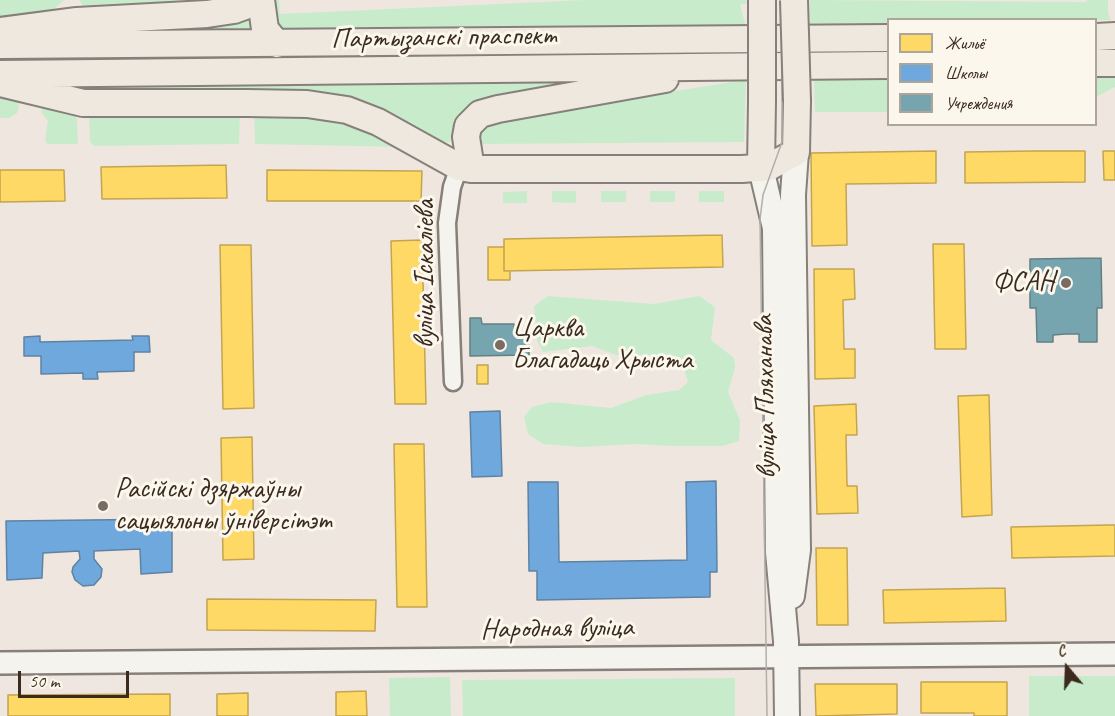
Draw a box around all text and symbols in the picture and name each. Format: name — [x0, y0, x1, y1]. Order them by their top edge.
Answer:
legend — [887, 18, 1097, 126]
street label: Партызанскі праспект — [331, 19, 557, 57]
text: Жильё — [945, 32, 984, 54]
text: Школы — [945, 62, 987, 84]
text: Учреждения — [945, 92, 1012, 114]
street label: вуліца Іскаліева — [409, 199, 443, 349]
place label: ФСАН — [992, 266, 1054, 300]
marker: ФСАН — [1059, 276, 1073, 290]
place label: Царква Благадаць Хрыста — [512, 312, 693, 378]
street label: вуліца Пляханава — [748, 315, 784, 479]
marker: Царква Благадаць Хрыста — [493, 338, 507, 352]
place label: Расійскі дзяржаўны сацыяльны ўніверсітэт — [115, 473, 331, 539]
marker: Расійскі дзяржаўны сацыяльны ўніверсітэт — [96, 499, 110, 513]
street label: Народная вуліца — [480, 611, 634, 647]
north arrow — [1037, 638, 1097, 698]
text: С — [1054, 640, 1068, 662]
scale bar — [21, 659, 132, 697]
text: 50 m — [29, 670, 60, 692]

